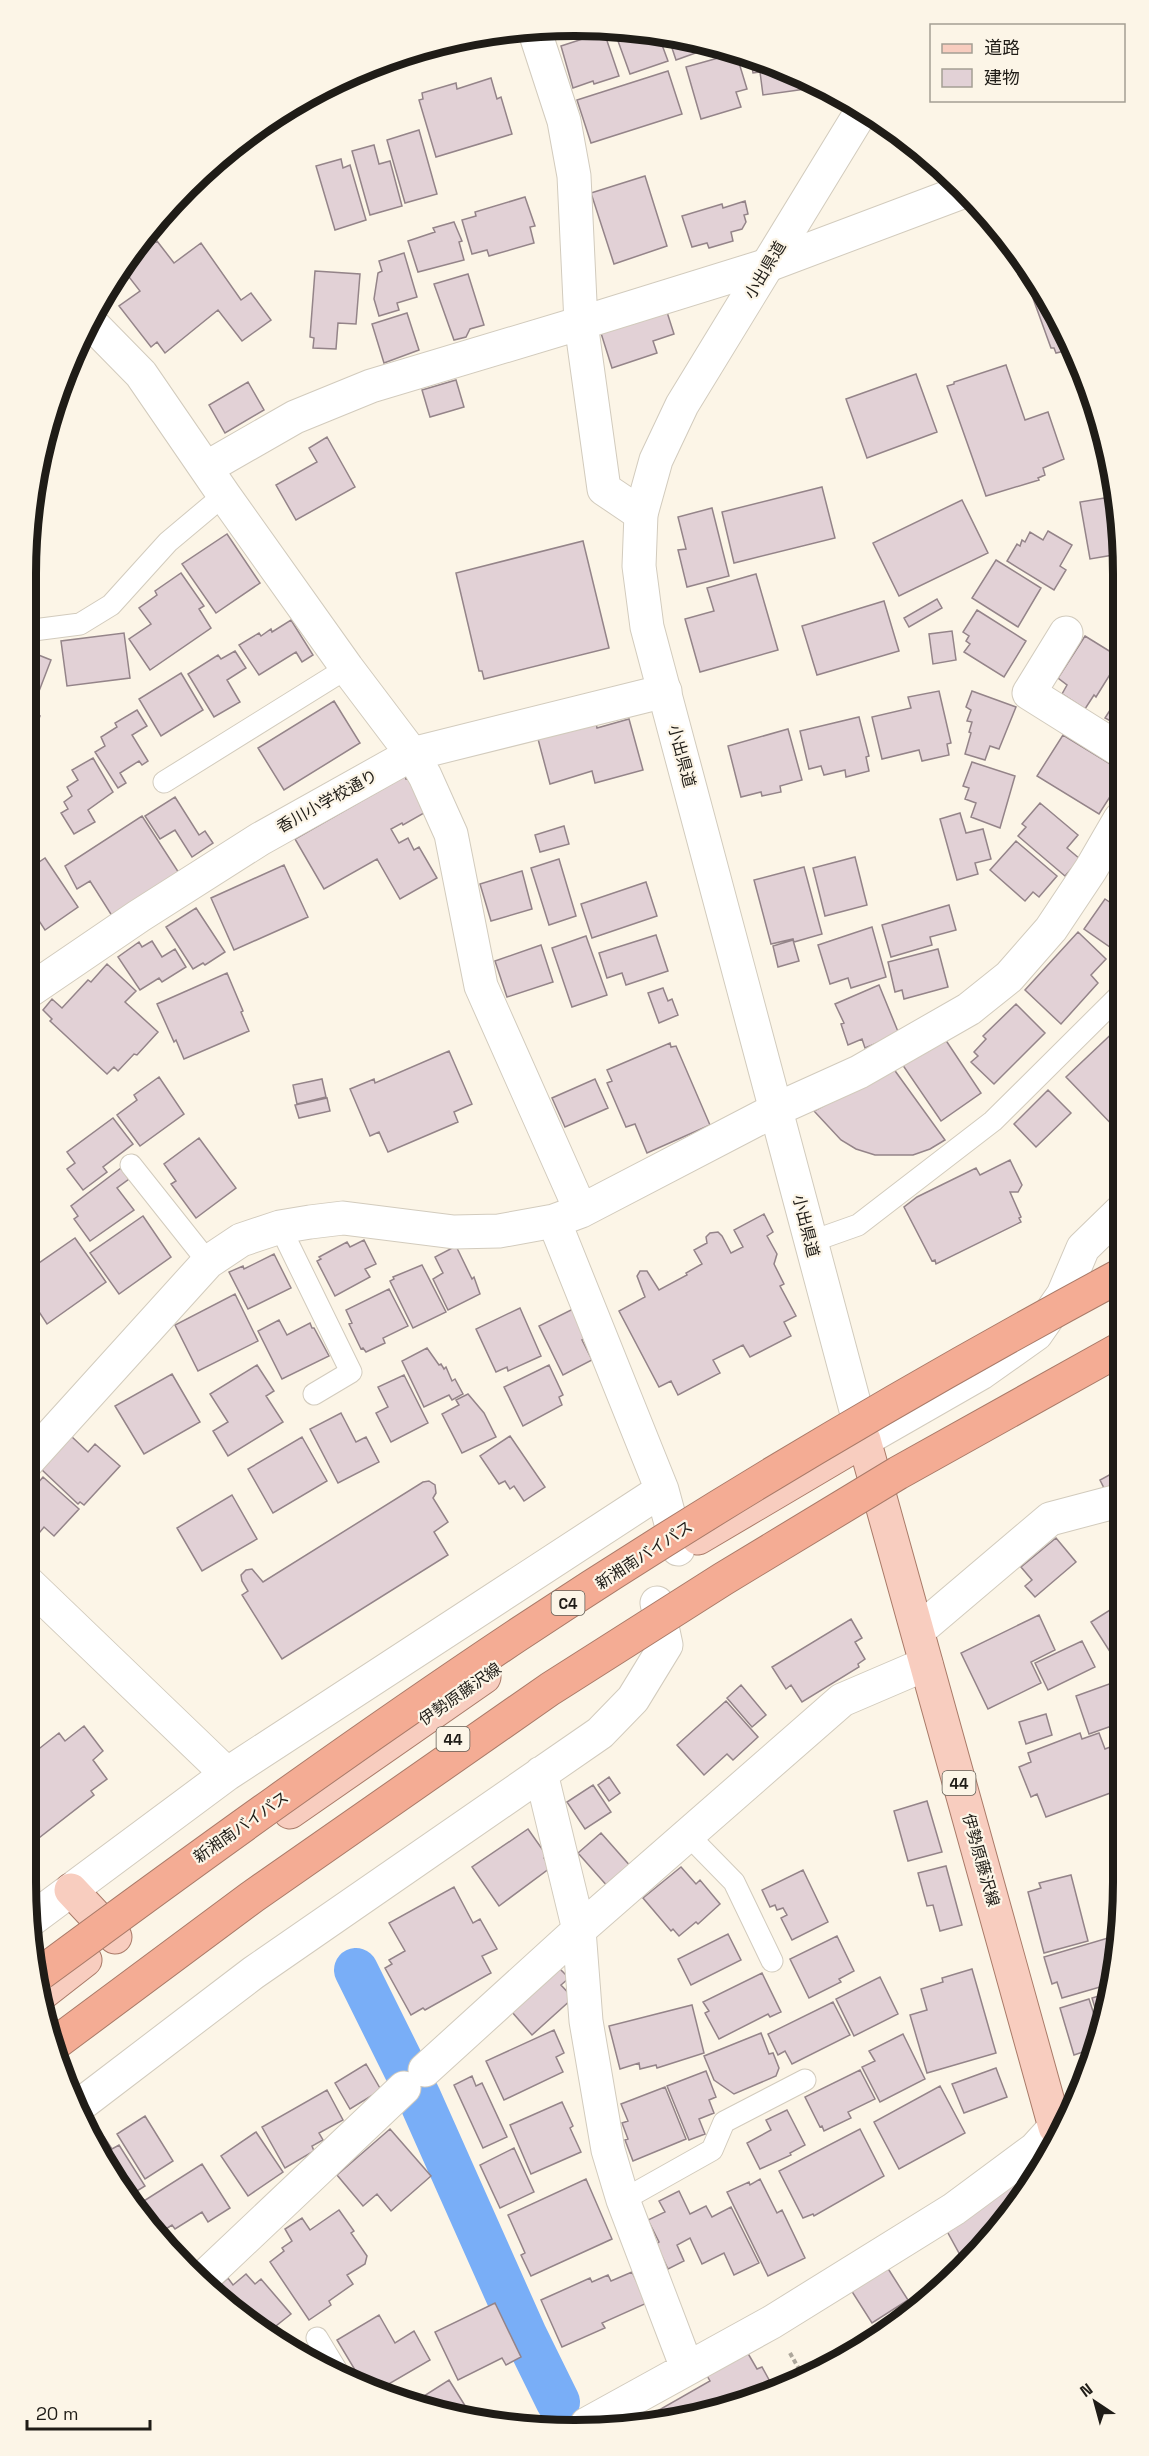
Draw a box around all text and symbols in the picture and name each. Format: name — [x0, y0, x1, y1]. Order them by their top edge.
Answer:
legend — [930, 24, 1125, 102]
text: 道路 — [984, 36, 1020, 59]
text: 建物 — [984, 66, 1020, 89]
street label: 小出県道 — [740, 237, 790, 303]
street label: 小出県道 — [664, 722, 700, 790]
street label: 香川小学校通り — [273, 765, 381, 837]
street label: 小出県道 — [788, 1192, 824, 1260]
street label: 新湘南バイパス — [591, 1516, 697, 1594]
road number: C4 — [552, 1591, 584, 1615]
street label: 伊勢原藤沢線 — [415, 1658, 505, 1730]
road number: 44 — [436, 1727, 470, 1751]
road number: 44 — [942, 1771, 976, 1795]
street label: 新湘南バイパス — [189, 1786, 293, 1868]
street label: 伊勢原藤沢線 — [958, 1811, 1004, 1909]
north arrow — [1065, 2372, 1125, 2432]
text: N — [1076, 2379, 1097, 2402]
scale bar — [27, 2393, 150, 2431]
text: 20 m — [36, 2402, 79, 2425]

